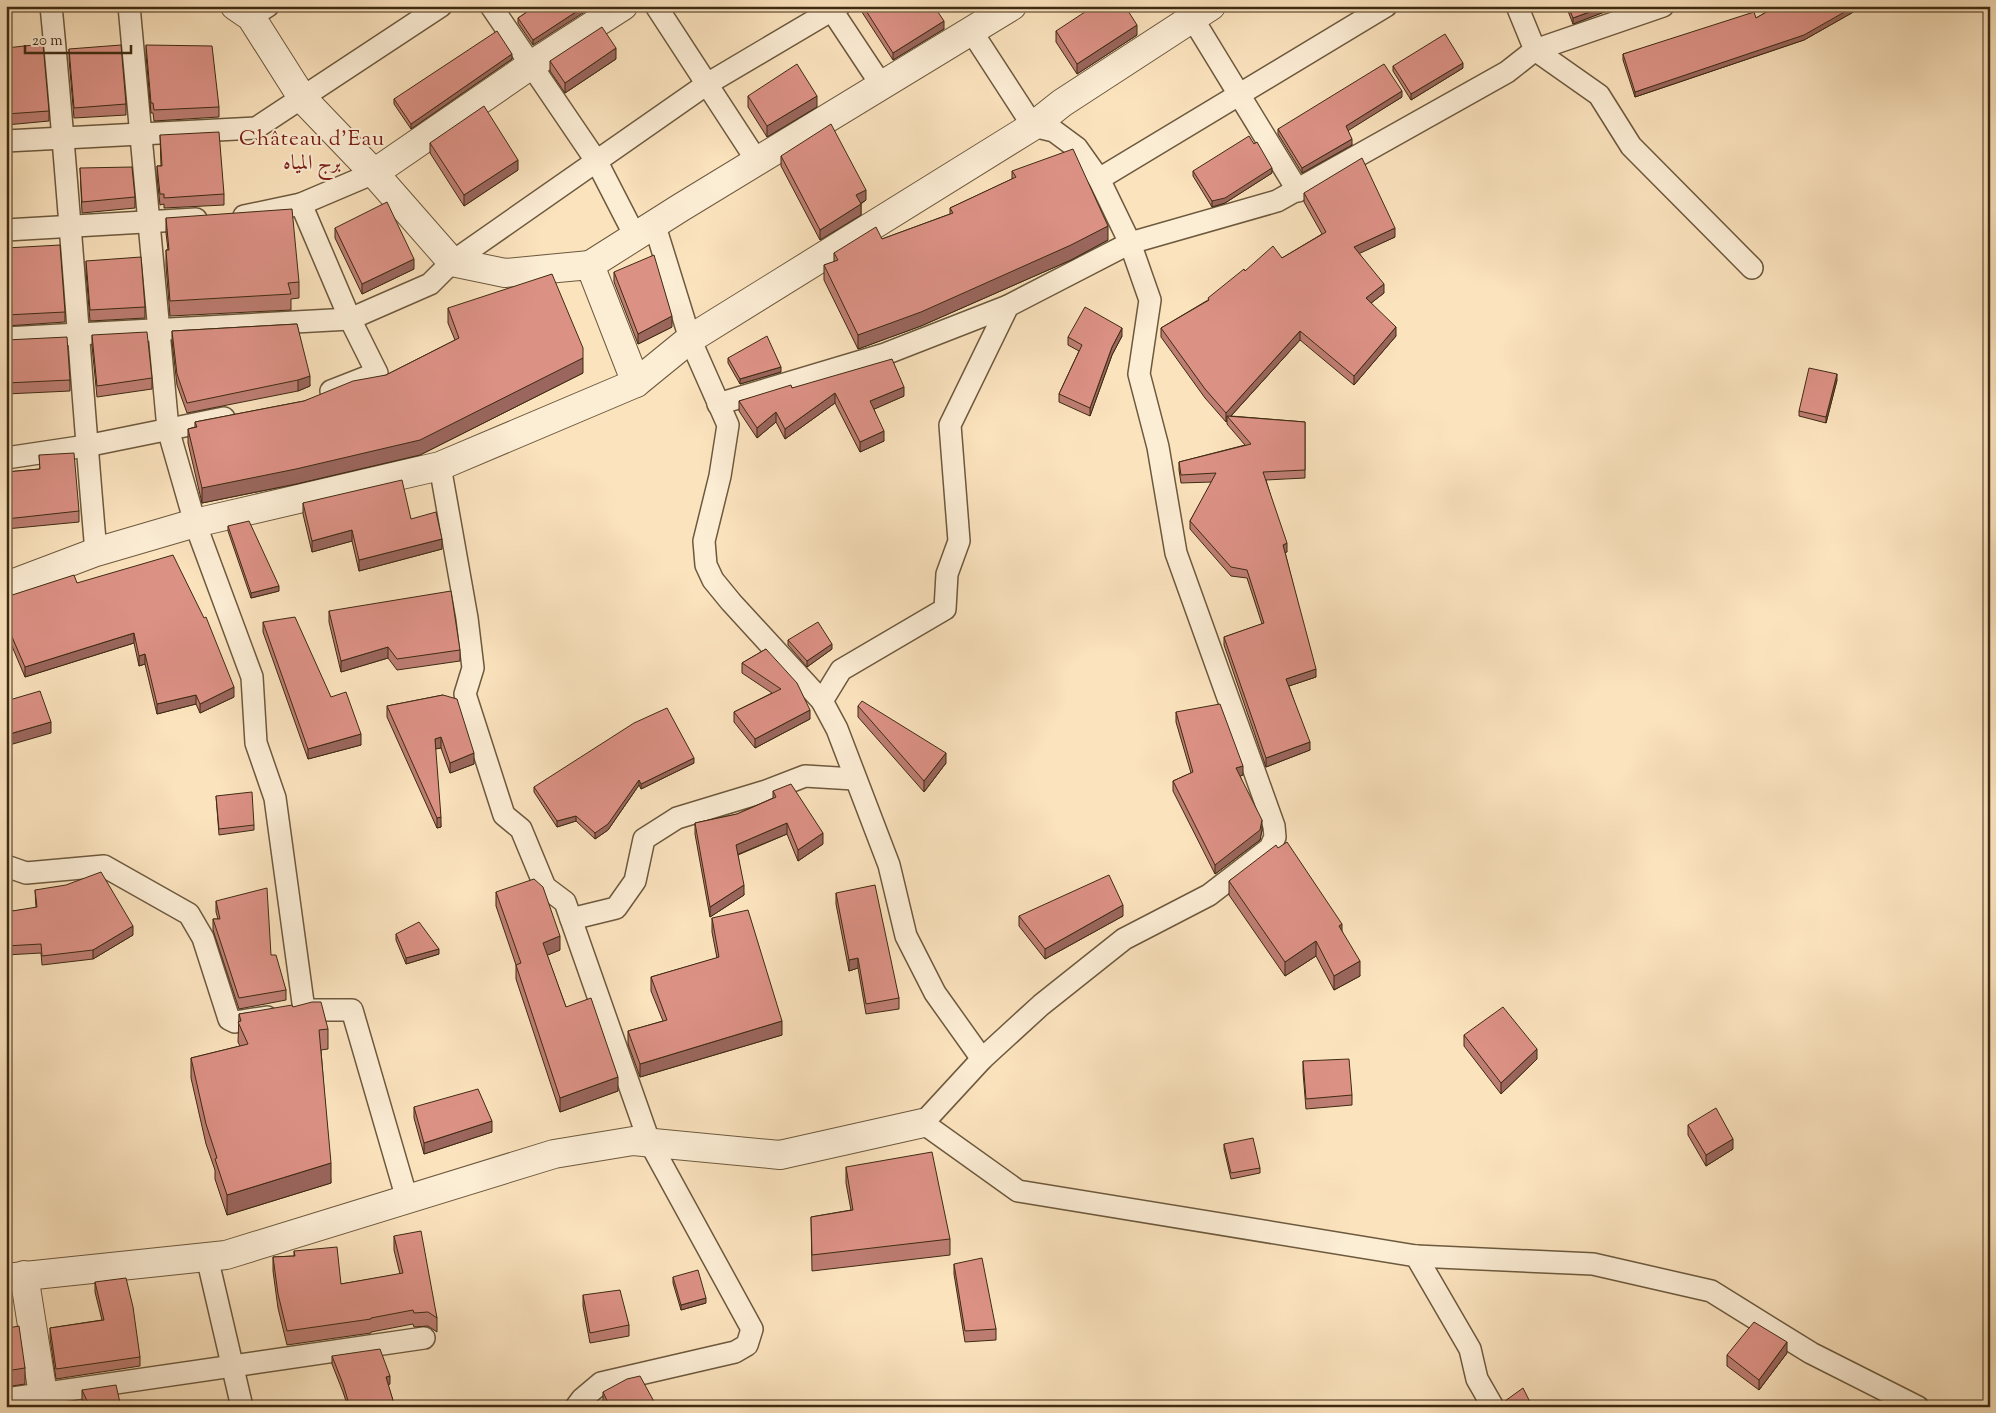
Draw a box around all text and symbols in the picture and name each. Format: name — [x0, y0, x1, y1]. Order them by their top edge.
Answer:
scale bar — [25, 22, 131, 54]
text: 20 m — [32, 31, 63, 52]
district label: Château d'Eau برج المياه — [239, 125, 385, 181]

